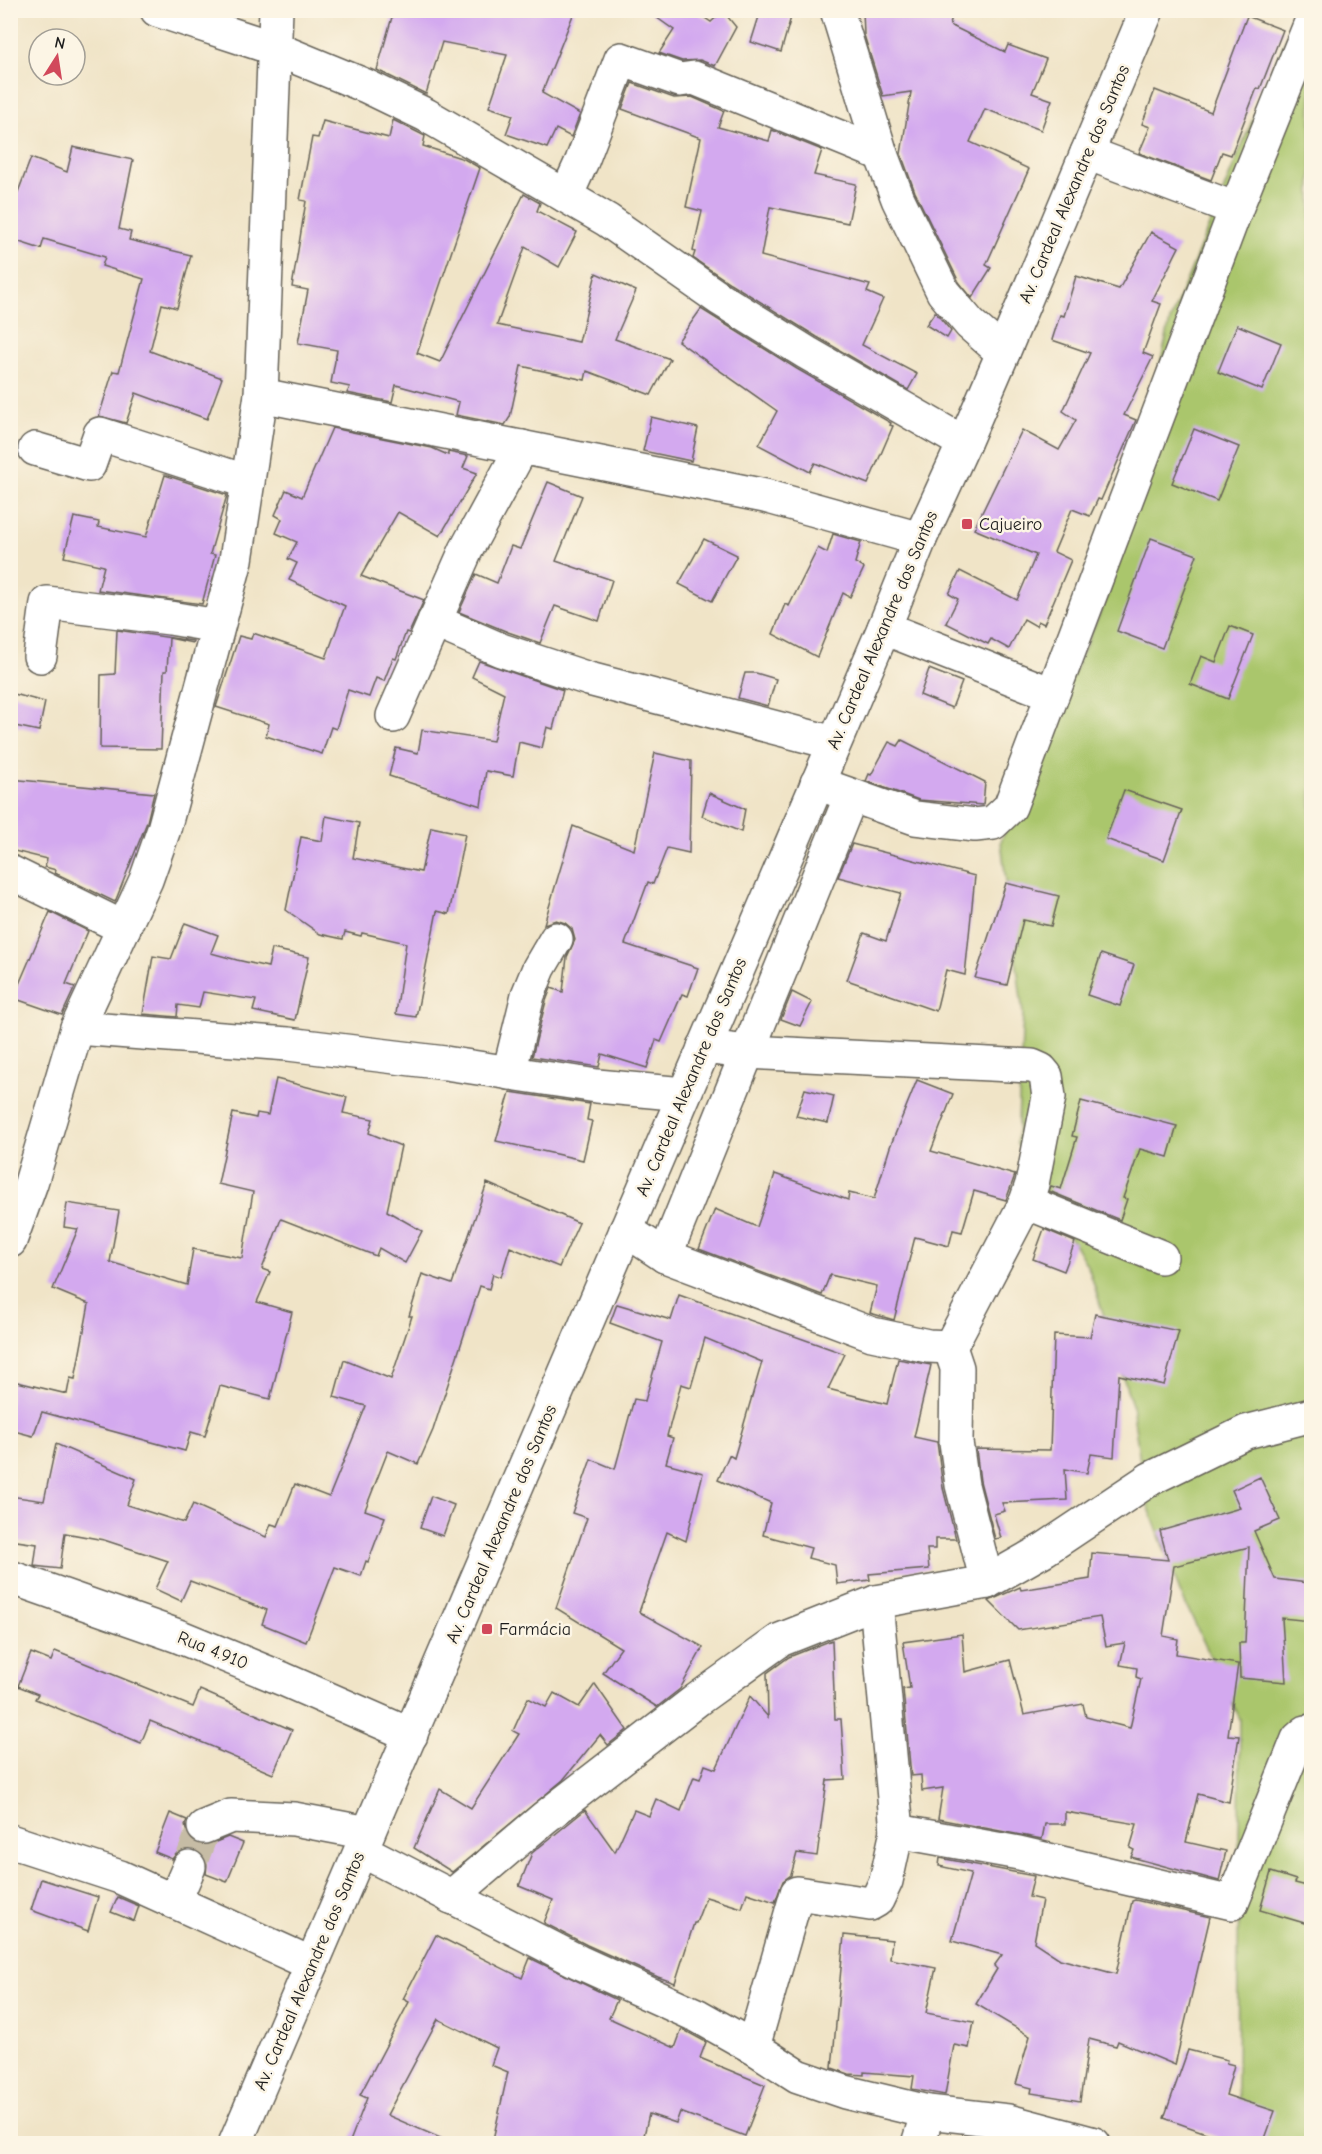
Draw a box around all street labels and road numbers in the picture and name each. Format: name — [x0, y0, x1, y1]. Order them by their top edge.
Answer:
street label: Av. Cardeal Alexandre dos Santos — [1015, 62, 1134, 306]
street label: Av. Cardeal Alexandre dos Santos — [823, 508, 942, 752]
street label: Av. Cardeal Alexandre dos Santos — [632, 955, 751, 1199]
street label: Av. Cardeal Alexandre dos Santos — [442, 1402, 561, 1646]
street label: Rua 4.910 — [174, 1627, 251, 1674]
street label: Av. Cardeal Alexandre dos Santos — [250, 1849, 369, 2093]

